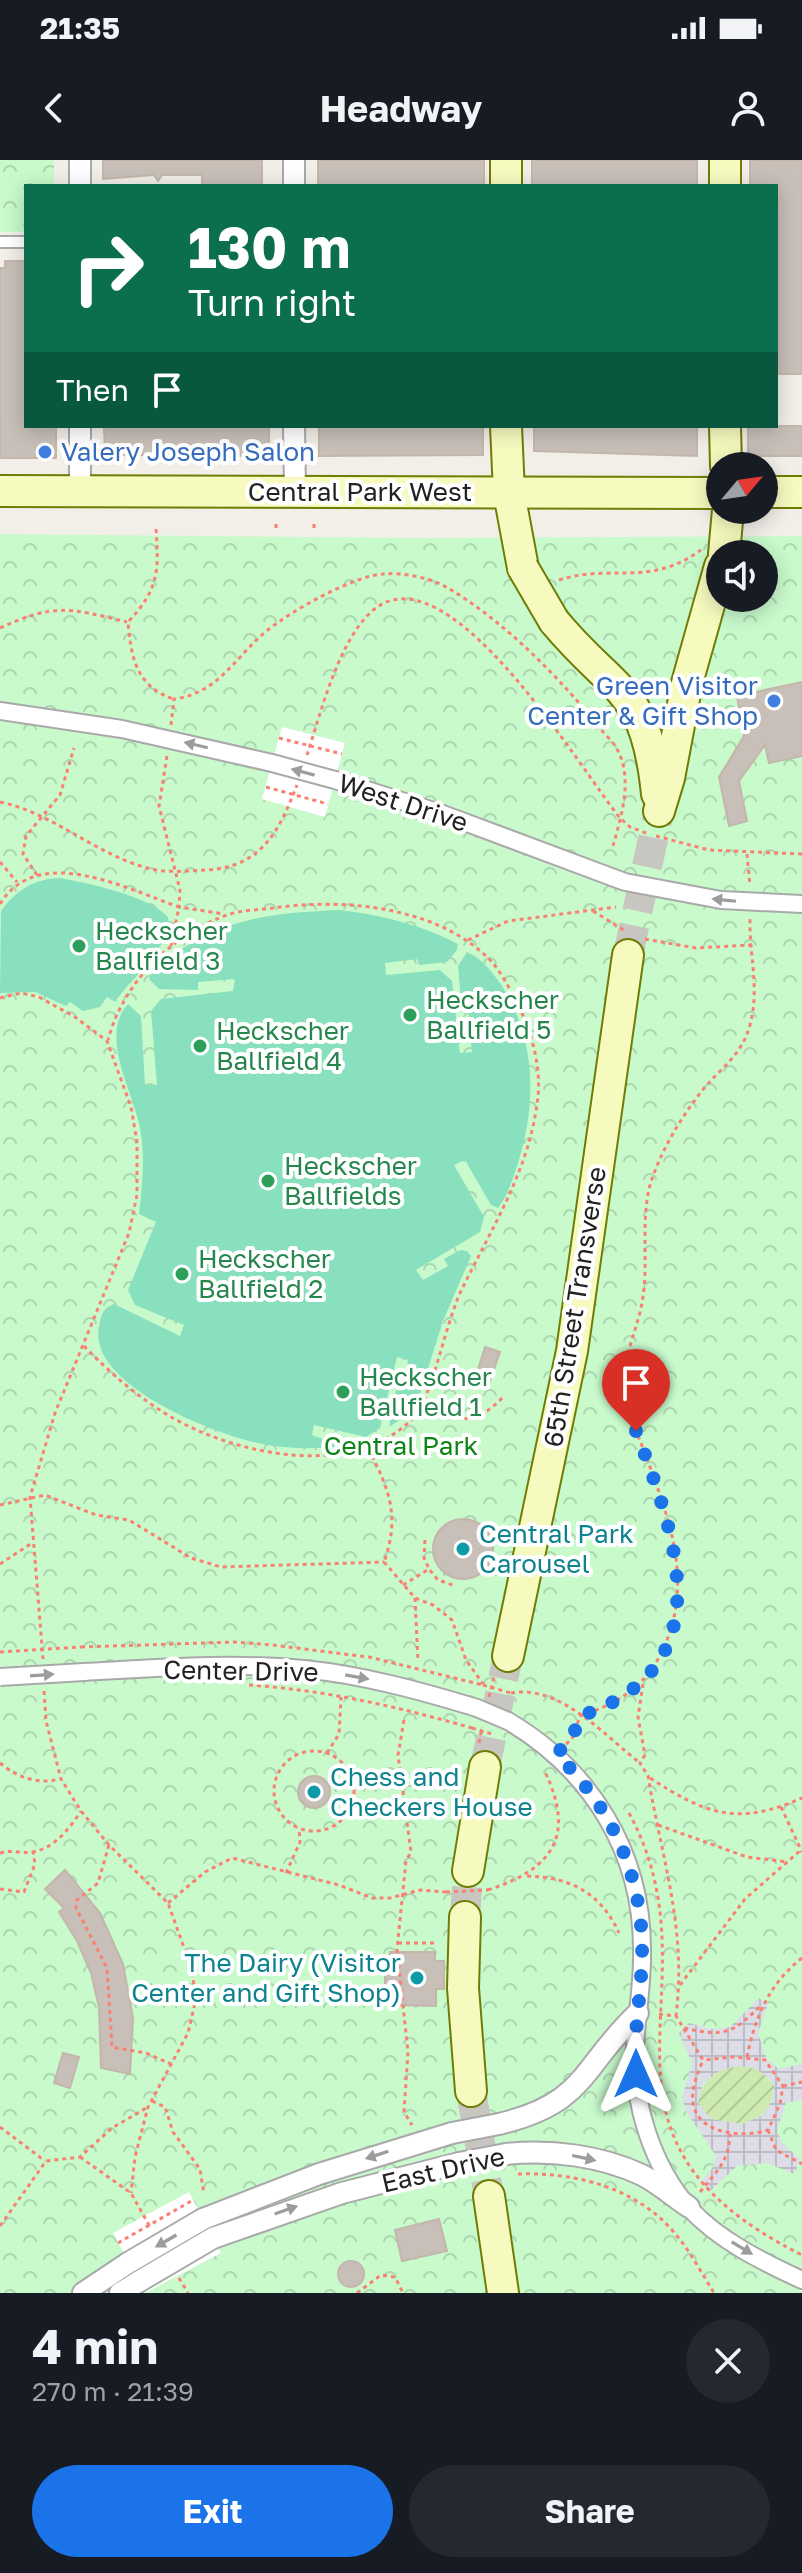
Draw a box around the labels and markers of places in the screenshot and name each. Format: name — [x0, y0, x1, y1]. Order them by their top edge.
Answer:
place label: Valery Joseph Salon — [61, 436, 315, 467]
marker: Valery Joseph Salon — [36, 443, 54, 461]
place label: Green Visitor Center & Gift Shop — [527, 670, 758, 731]
marker: Green Visitor Center & Gift Shop — [765, 692, 783, 710]
place label: Heckscher Ballfield 3 — [95, 915, 228, 976]
marker: Heckscher Ballfield 3 — [70, 937, 88, 955]
place label: Heckscher Ballfield 5 — [426, 984, 559, 1045]
marker: Heckscher Ballfield 5 — [401, 1006, 419, 1024]
place label: Heckscher Ballfield 4 — [216, 1015, 349, 1076]
marker: Heckscher Ballfield 4 — [191, 1037, 209, 1055]
place label: Heckscher Ballfields — [284, 1150, 417, 1211]
marker: Heckscher Ballfields — [259, 1172, 277, 1190]
place label: Heckscher Ballfield 2 — [198, 1243, 331, 1304]
marker: Heckscher Ballfield 2 — [173, 1265, 191, 1283]
pin — [602, 1349, 670, 1431]
place label: Heckscher Ballfield 1 — [359, 1361, 492, 1422]
marker: Heckscher Ballfield 1 — [334, 1383, 352, 1401]
place label: Central Park Carousel — [479, 1518, 634, 1579]
marker: Central Park Carousel — [454, 1540, 472, 1558]
place label: Chess and Checkers House — [330, 1761, 533, 1822]
marker: Chess and Checkers House — [305, 1783, 323, 1801]
place label: The Dairy (Visitor Center and Gift Shop) — [131, 1947, 401, 2008]
marker: The Dairy (Visitor Center and Gift Shop) — [408, 1969, 426, 1987]

